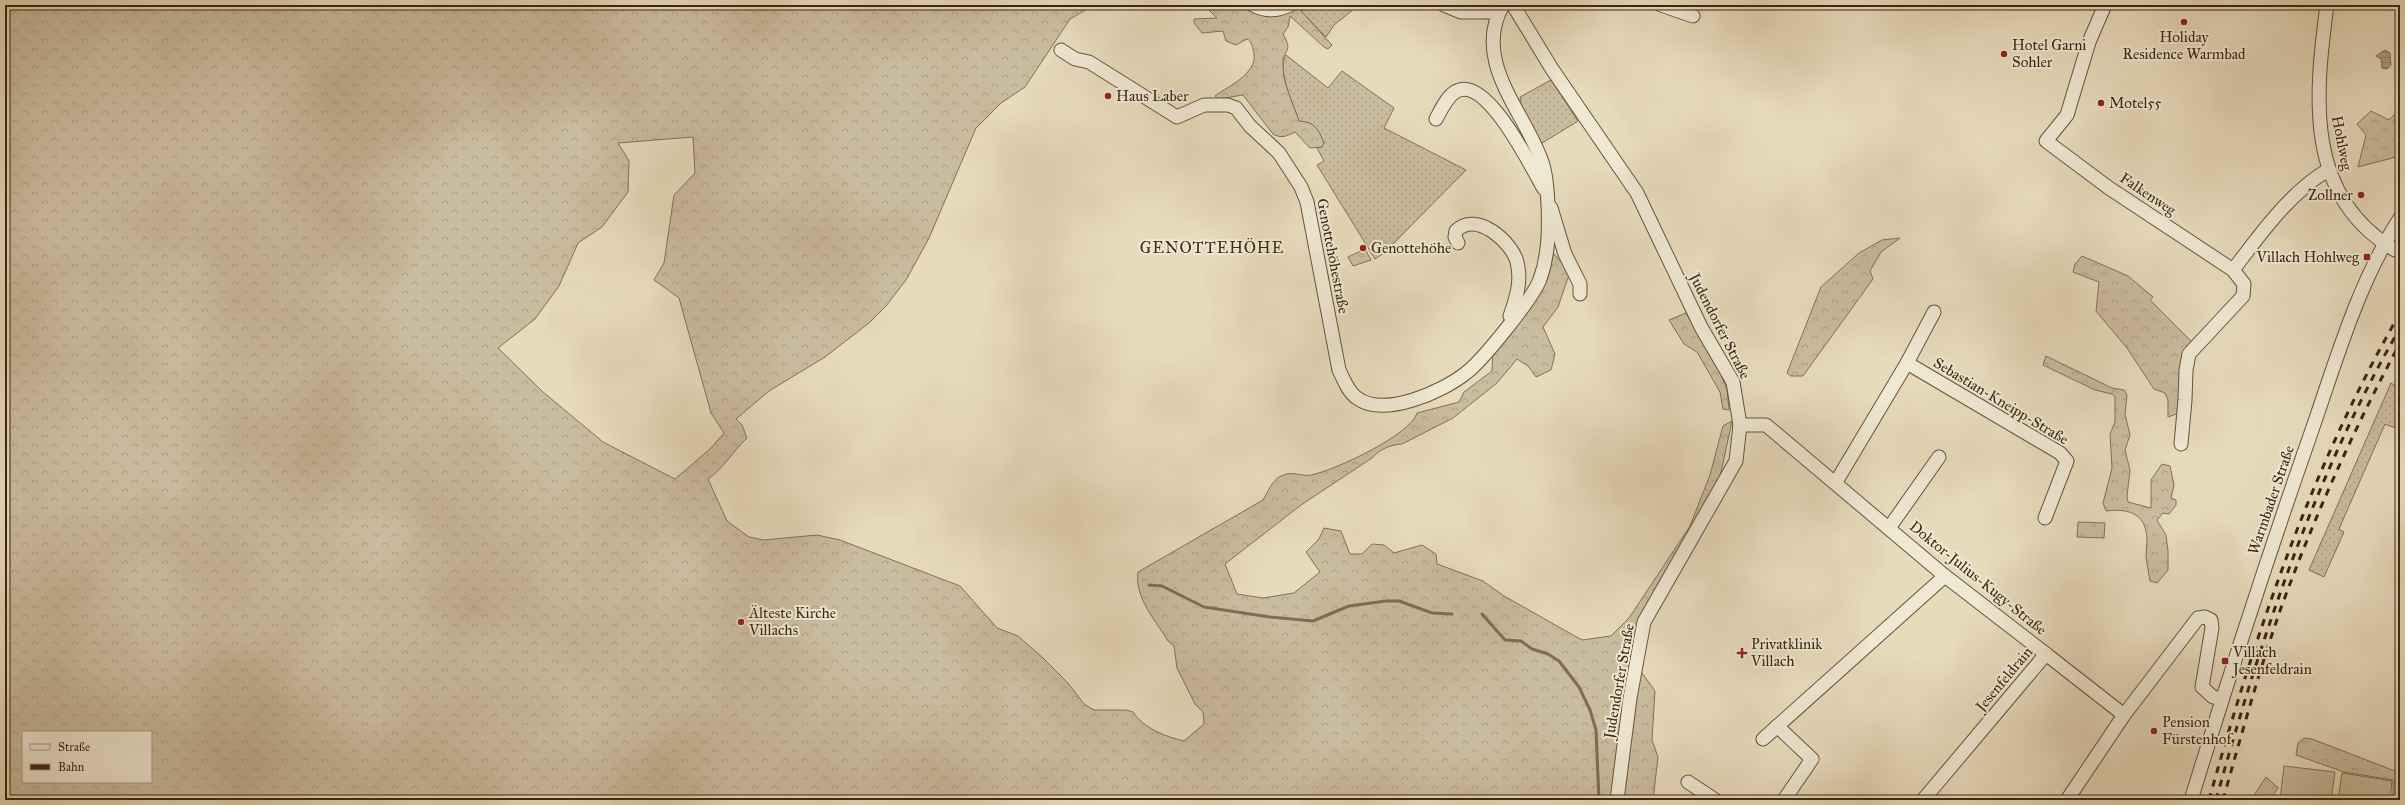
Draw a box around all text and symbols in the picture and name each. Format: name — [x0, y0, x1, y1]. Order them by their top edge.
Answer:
marker: Holiday Residence Warmbad — [2179, 17, 2189, 27]
place label: Holiday Residence Warmbad — [2122, 28, 2246, 63]
place label: Hotel Garni Sohler — [2012, 36, 2086, 71]
marker: Hotel Garni Sohler — [1999, 49, 2009, 59]
place label: Haus Laber — [1116, 87, 1189, 105]
marker: Haus Laber — [1103, 91, 1113, 101]
place label: Motel55 — [2109, 94, 2162, 112]
marker: Motel55 — [2096, 98, 2106, 108]
street label: Hohlweg — [2328, 114, 2356, 173]
street label: Falkenweg — [2117, 169, 2180, 220]
place label: Zollner — [2308, 186, 2353, 204]
marker: Zollner — [2356, 190, 2366, 200]
street label: Genottehöhestraße — [1313, 197, 1353, 315]
district label: GENOTTEHÖHE — [1140, 237, 1284, 257]
place label: Genottehöhe — [1371, 239, 1451, 257]
marker: Genottehöhe — [1358, 243, 1368, 253]
place label: Villach Hohlweg — [2256, 248, 2360, 266]
marker: Villach Hohlweg — [2362, 252, 2372, 262]
street label: Judendorfer Straße — [1684, 268, 1754, 382]
street label: Sebastian-Kneipp-Straße — [1930, 354, 2072, 448]
street label: Warmbader Straße — [2244, 443, 2298, 557]
street label: Doktor-Julius-Kugy-Straße — [1905, 517, 2050, 640]
place label: Älteste Kirche Villachs — [748, 604, 836, 639]
marker: Älteste Kirche Villachs — [736, 617, 746, 627]
street label: Judendorfer Straße — [1600, 622, 1639, 742]
place label: Privatklinik Villach — [1750, 635, 1822, 670]
street label: Jesenfeldrain — [1971, 643, 2037, 717]
place label: Villach Jesenfeldrain — [2231, 643, 2312, 679]
marker: Privatklinik Villach — [1736, 647, 1748, 659]
marker: Villach Jesenfeldrain — [2220, 656, 2230, 666]
place label: Pension Fürstenhof — [2162, 713, 2234, 748]
marker: Pension Fürstenhof — [2149, 726, 2159, 736]
legend — [22, 731, 152, 783]
text: Straße — [58, 740, 90, 754]
text: Bahn — [58, 760, 85, 774]

